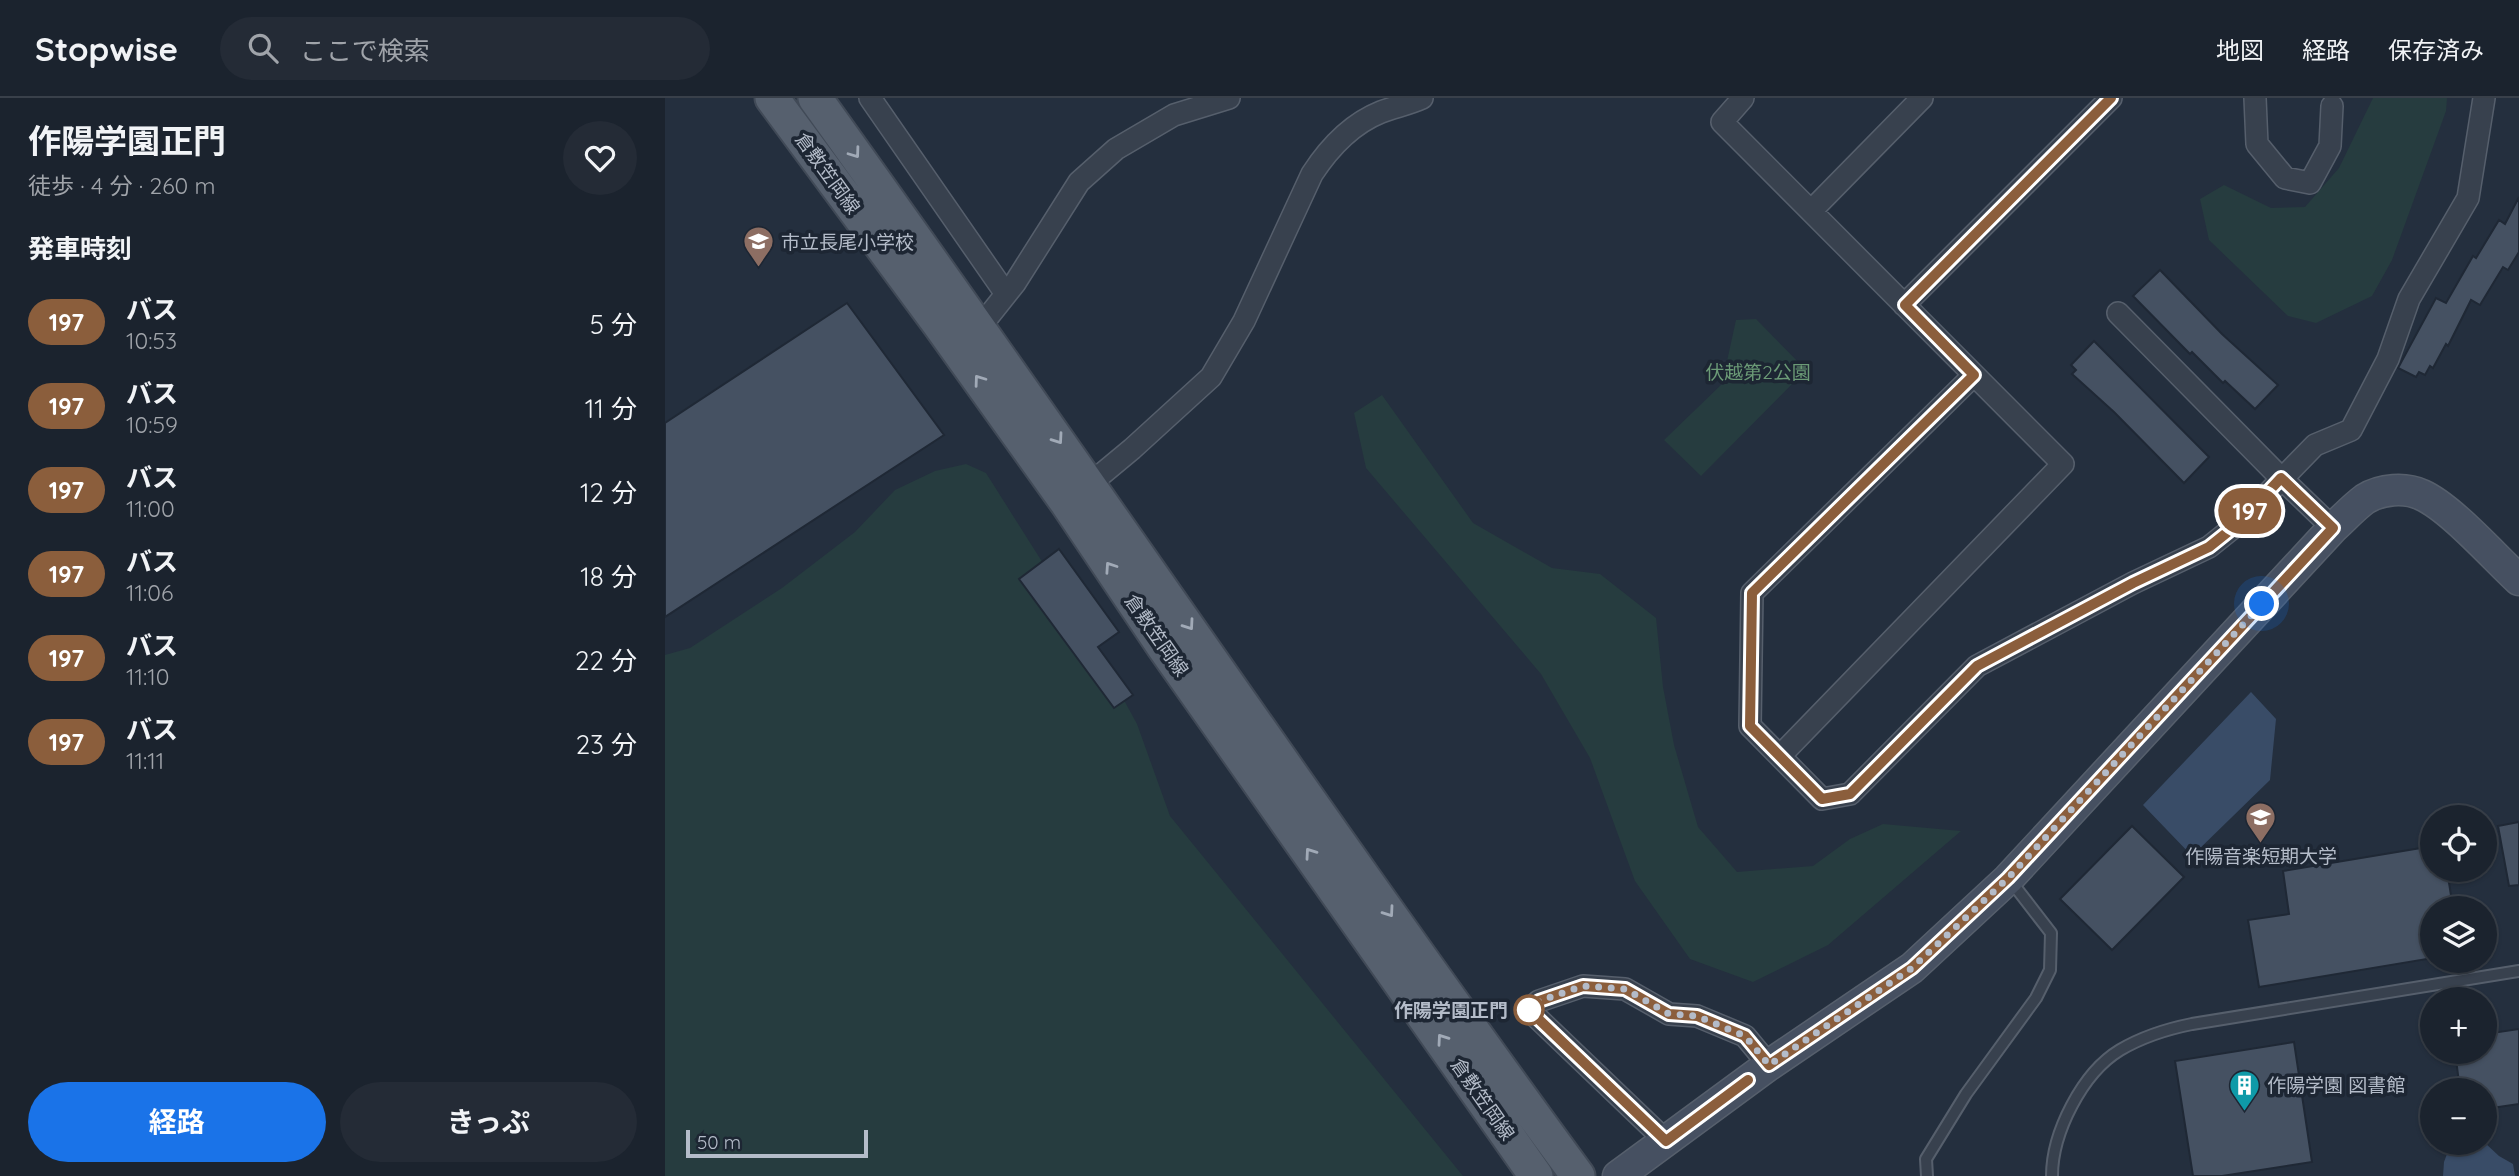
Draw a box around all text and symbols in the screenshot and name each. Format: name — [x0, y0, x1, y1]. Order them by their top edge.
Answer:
search box — [220, 17, 710, 80]
text: Stopwise — [35, 28, 178, 69]
icon: search — [244, 29, 282, 67]
text: ここで検索 — [300, 34, 430, 67]
text: 地図 — [2216, 35, 2264, 65]
text: 経路 — [2302, 35, 2350, 65]
text: 保存済み — [2388, 35, 2484, 65]
text: 作陽学園正門 — [28, 120, 226, 161]
button: heart — [563, 121, 637, 195]
street label: 倉敷笠岡線 — [790, 128, 866, 218]
one-way arrow — [847, 145, 859, 158]
text: 徒歩 · 4 分 · 260 m — [28, 171, 216, 200]
school or university icon: 市立長尾小学校 — [741, 225, 775, 269]
place label: 市立長尾小学校 — [781, 230, 914, 254]
text: 発車時刻 — [28, 232, 132, 265]
text: バス — [126, 293, 178, 326]
text: 197 — [49, 307, 84, 337]
text: 5 分 — [590, 308, 637, 341]
text: 10:53 — [126, 326, 177, 355]
park label: 伏越第2公園 — [1705, 360, 1811, 384]
one-way arrow — [975, 375, 987, 388]
text: バス — [126, 377, 178, 410]
text: 197 — [49, 391, 84, 421]
text: 11 分 — [585, 392, 637, 425]
text: 10:59 — [126, 410, 178, 439]
one-way arrow — [1050, 431, 1062, 444]
text: バス — [126, 461, 178, 494]
text: 197 — [49, 475, 84, 505]
text: 12 分 — [580, 476, 637, 509]
line badge: 197 — [2210, 488, 2290, 534]
text: 11:00 — [126, 494, 175, 523]
text: 197 — [2232, 496, 2268, 526]
text: バス — [126, 545, 178, 578]
text: 197 — [49, 559, 84, 589]
text: 18 分 — [580, 560, 637, 593]
one-way arrow — [1105, 561, 1118, 574]
text: 11:06 — [126, 578, 173, 607]
your location — [2244, 586, 2279, 621]
street label: 倉敷笠岡線 — [1120, 589, 1194, 681]
one-way arrow — [1180, 617, 1193, 630]
text: バス — [126, 629, 178, 662]
text: 197 — [49, 643, 84, 673]
text: 22 分 — [575, 644, 637, 677]
text: 11:10 — [126, 662, 170, 691]
text: バス — [126, 713, 178, 746]
text: 197 — [49, 727, 84, 757]
text: 23 分 — [576, 728, 637, 761]
text: 11:11 — [126, 746, 164, 775]
school or university icon: 作陽音楽短期大学 — [2244, 800, 2278, 844]
map controls — [2420, 805, 2497, 1155]
button: locate — [2420, 805, 2497, 882]
place label: 作陽音楽短期大学 — [2185, 844, 2337, 868]
one-way arrow — [1306, 848, 1318, 861]
button: layers — [2420, 896, 2497, 973]
one-way arrow — [1381, 904, 1393, 917]
button: + — [2420, 987, 2497, 1064]
marker: 作陽学園正門 — [1514, 995, 1544, 1025]
place label: 作陽学園正門 — [1394, 998, 1508, 1022]
one-way arrow — [1437, 1034, 1450, 1047]
street label: 倉敷笠岡線 — [1446, 1053, 1520, 1145]
building icon: 作陽学園 図書館 — [2227, 1068, 2261, 1112]
place label: 作陽学園 図書館 — [2267, 1073, 2405, 1097]
button: − — [2420, 1078, 2497, 1155]
button: 経路 — [28, 1082, 326, 1162]
button: きっぷ — [340, 1082, 637, 1162]
scale bar — [686, 1127, 868, 1159]
text: 50 m — [697, 1130, 741, 1154]

